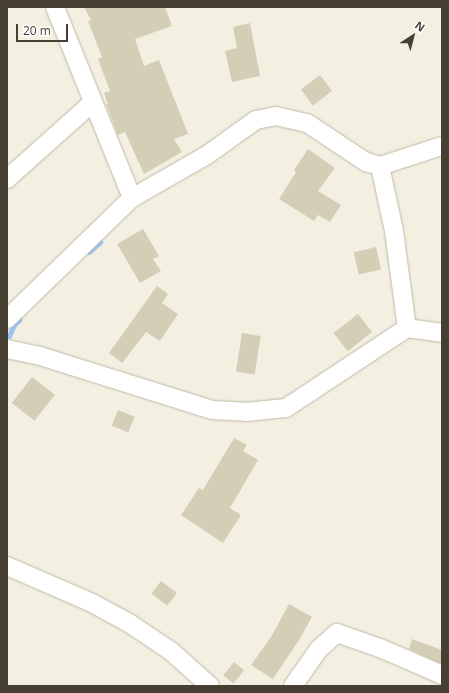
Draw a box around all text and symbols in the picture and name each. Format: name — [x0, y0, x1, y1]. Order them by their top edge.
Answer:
scale bar — [18, 16, 70, 42]
north arrow — [393, 16, 433, 56]
text: N — [412, 17, 428, 35]
text: 20 m — [23, 22, 51, 39]

